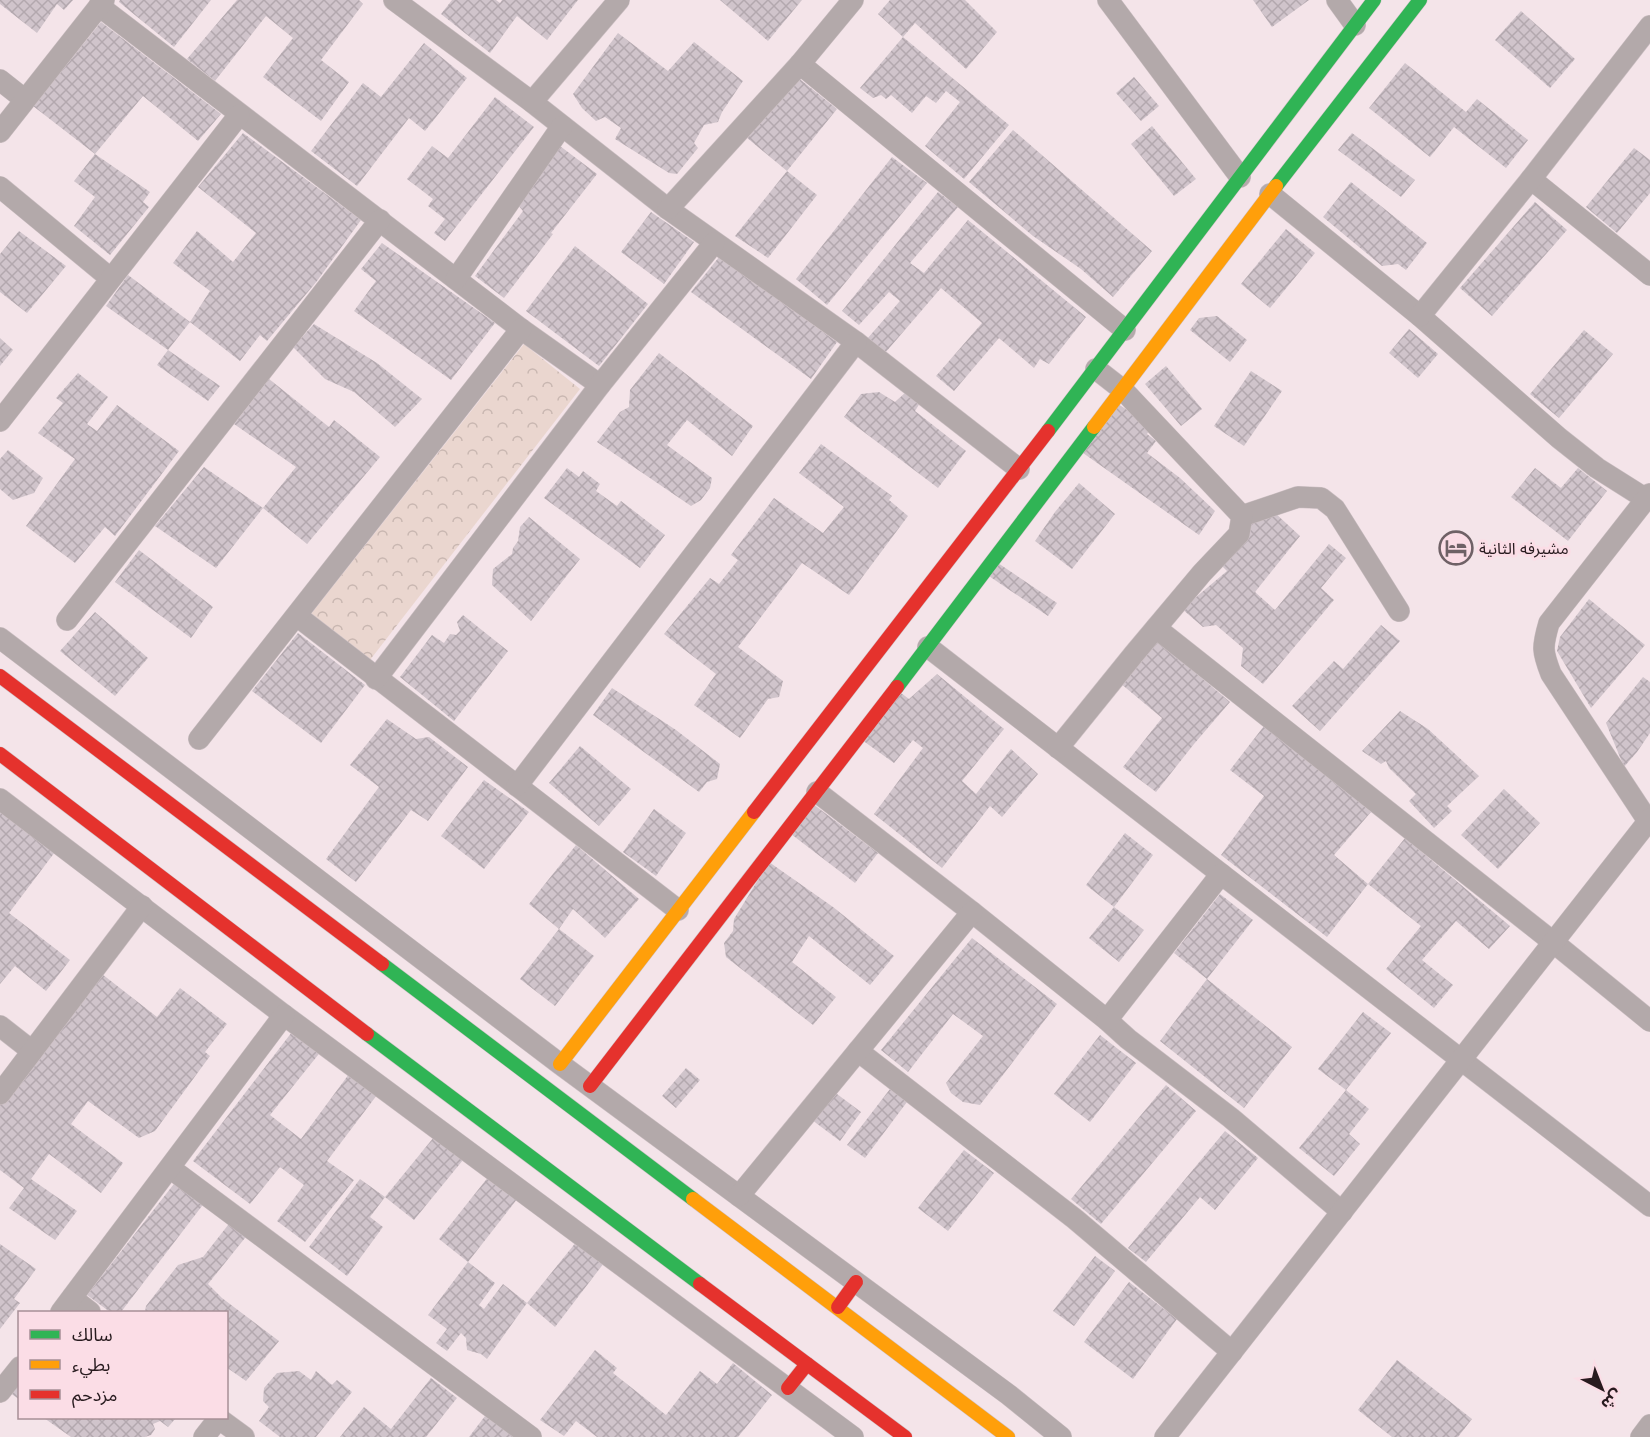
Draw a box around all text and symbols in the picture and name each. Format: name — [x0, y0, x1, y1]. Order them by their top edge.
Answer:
hotel icon: مشيرفه الثانية — [1438, 530, 1474, 566]
place label: مشيرفه الثانية — [1479, 538, 1569, 559]
legend — [18, 1311, 228, 1419]
text: سالك — [72, 1323, 113, 1347]
text: بطيء — [72, 1353, 110, 1378]
north arrow — [1572, 1359, 1632, 1419]
text: مزدحم — [72, 1383, 117, 1408]
text: ش — [1596, 1385, 1627, 1415]

